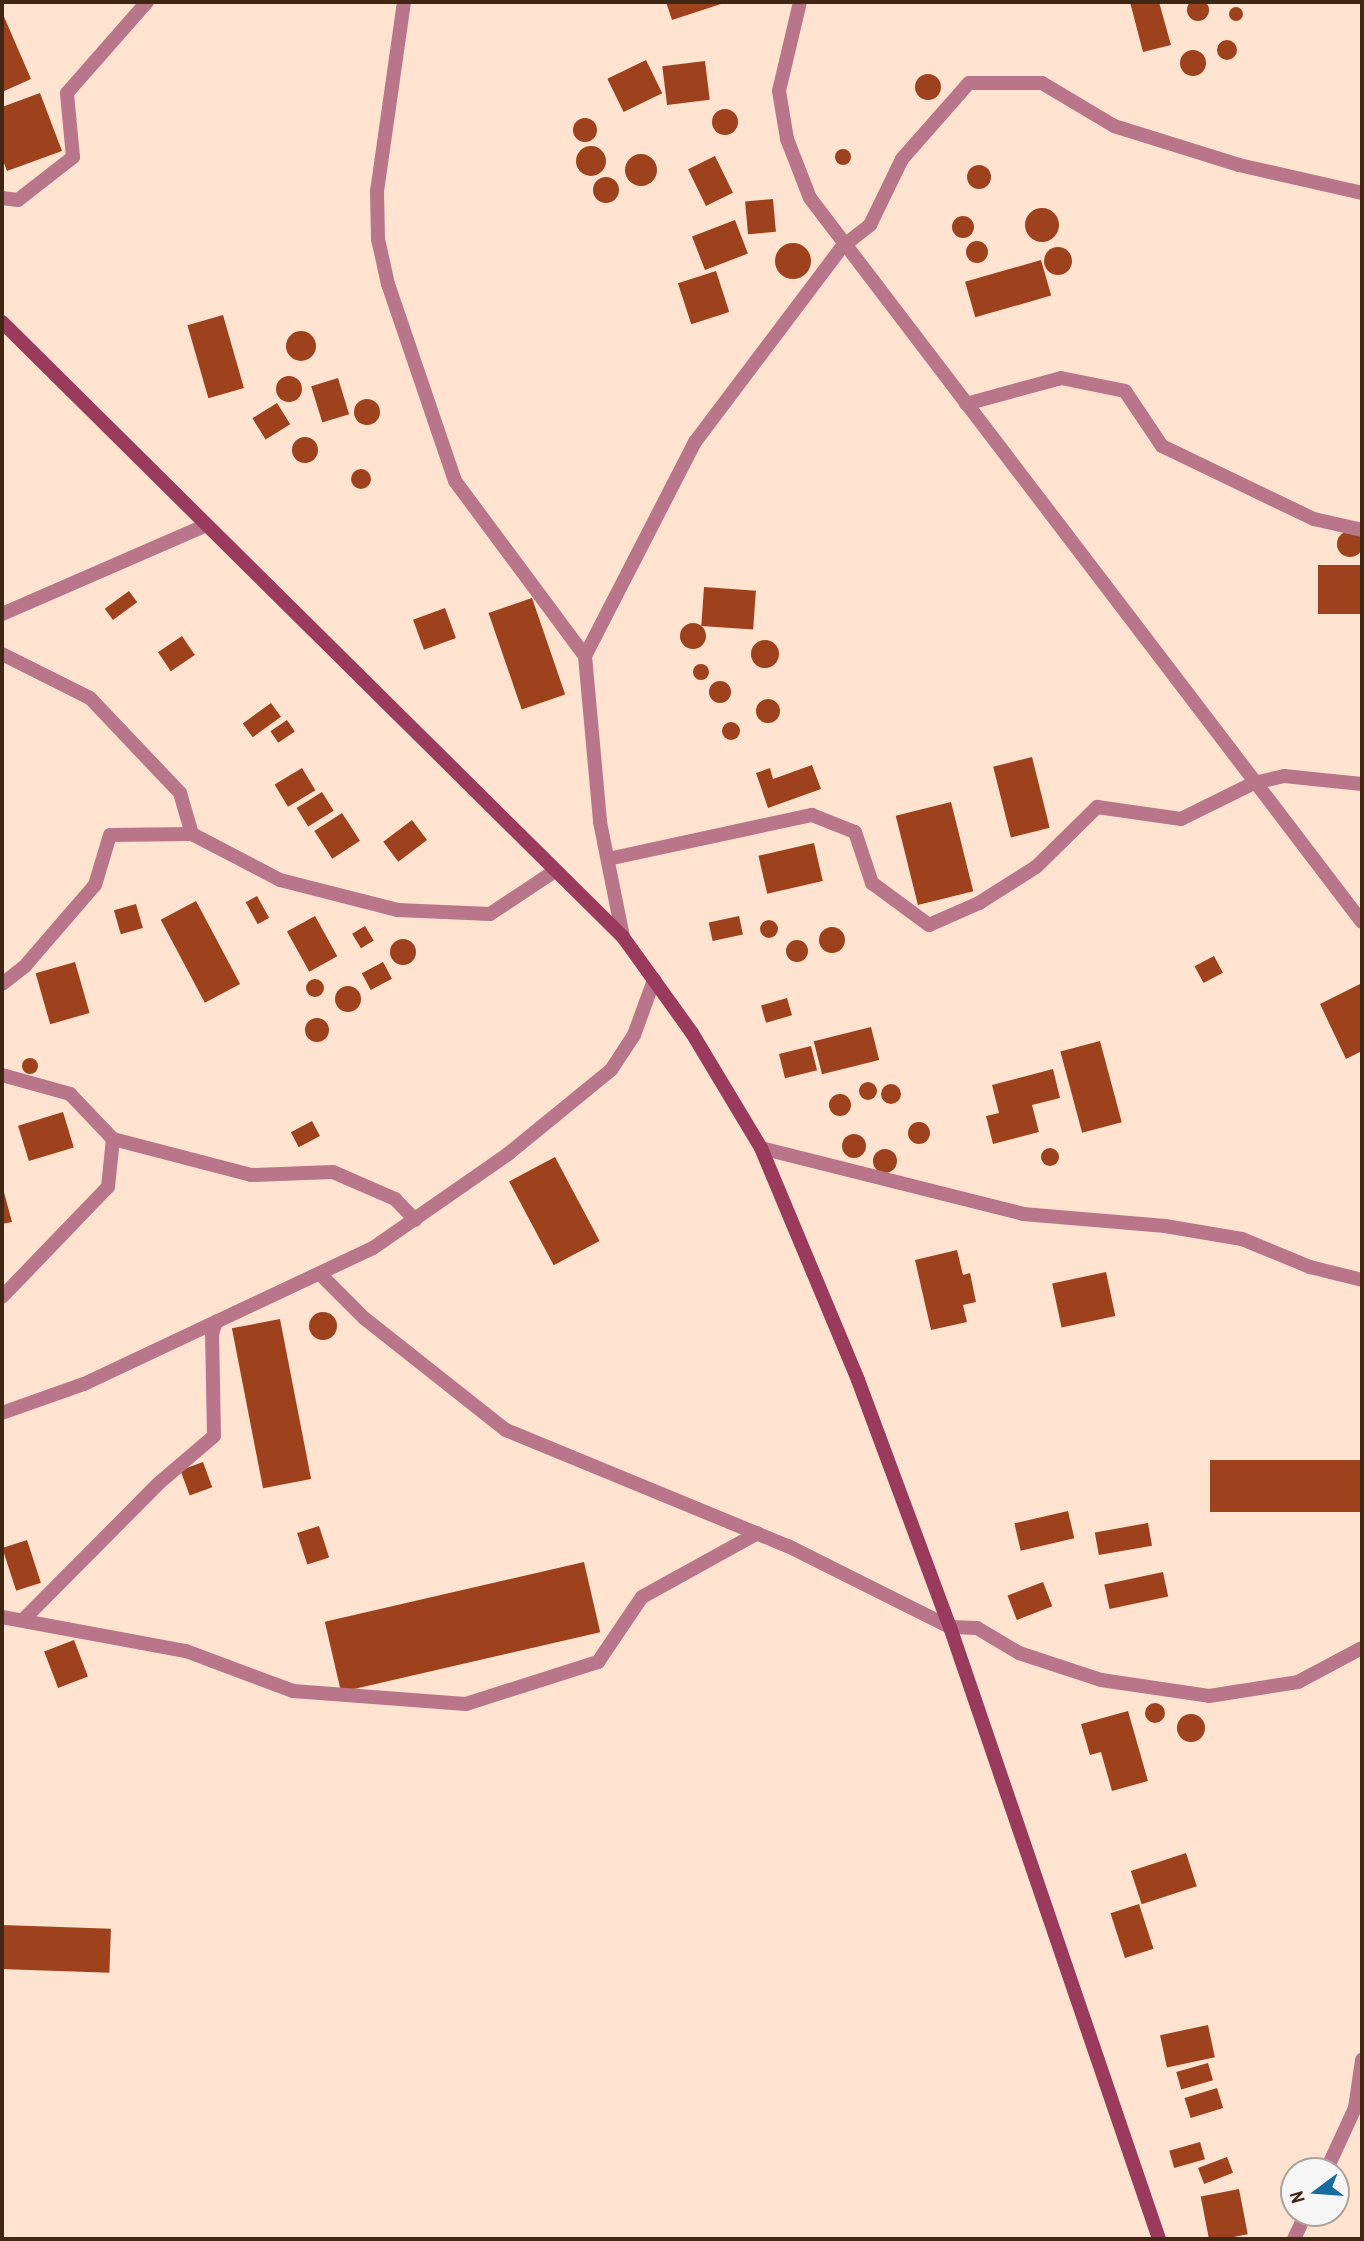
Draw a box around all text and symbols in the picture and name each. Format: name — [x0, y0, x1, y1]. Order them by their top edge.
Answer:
north arrow — [1280, 2157, 1350, 2227]
text: N — [1283, 2188, 1311, 2206]

